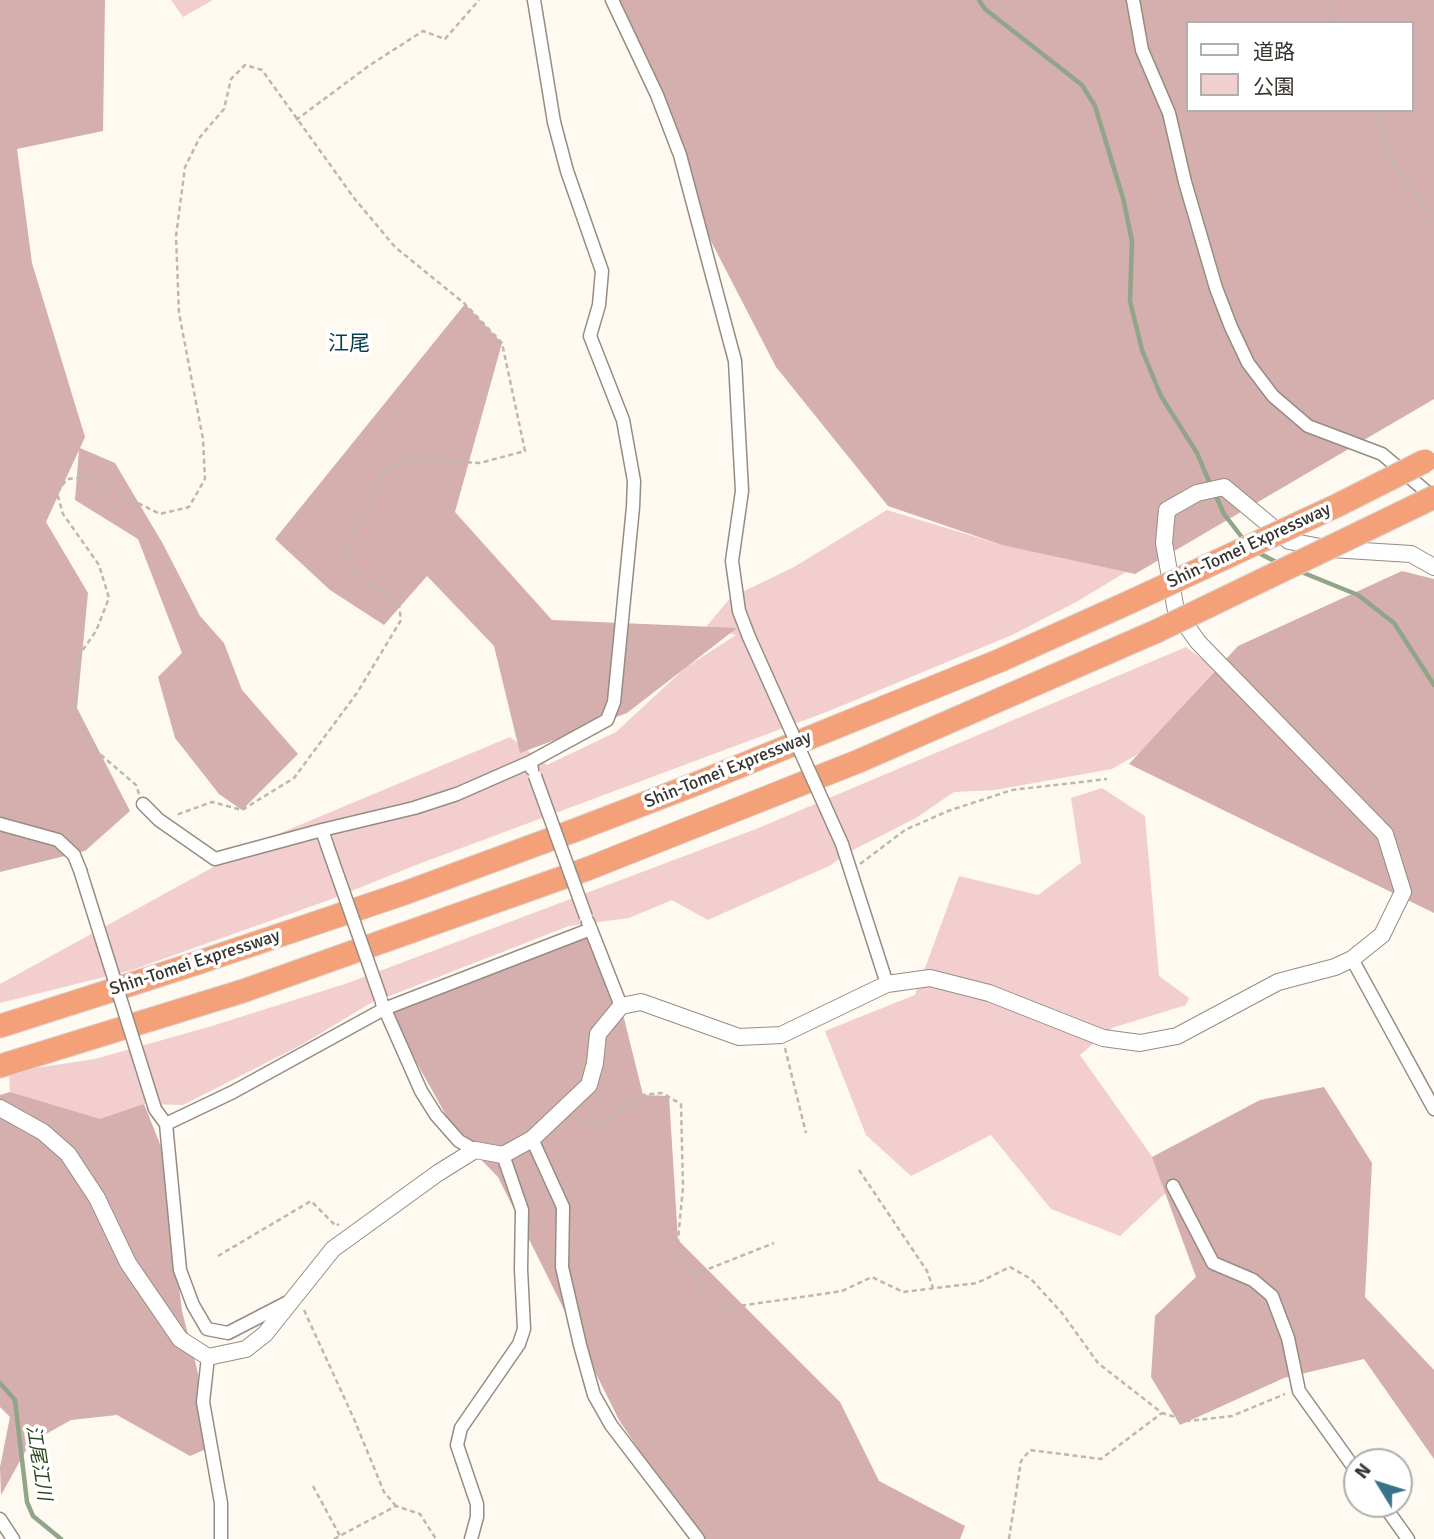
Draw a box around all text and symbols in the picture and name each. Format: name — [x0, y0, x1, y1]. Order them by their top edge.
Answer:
legend — [1186, 21, 1413, 112]
text: 道路 — [1253, 39, 1295, 65]
text: 公園 — [1253, 74, 1295, 100]
district label: 江尾 — [328, 331, 370, 357]
street label: Shin-Tomei Expressway — [1164, 499, 1334, 593]
street label: Shin-Tomei Expressway — [641, 727, 815, 813]
street label: Shin-Tomei Expressway — [107, 925, 283, 1001]
water label: 江尾江川 — [21, 1424, 55, 1502]
north arrow — [1343, 1448, 1413, 1518]
text: N — [1350, 1459, 1377, 1484]

